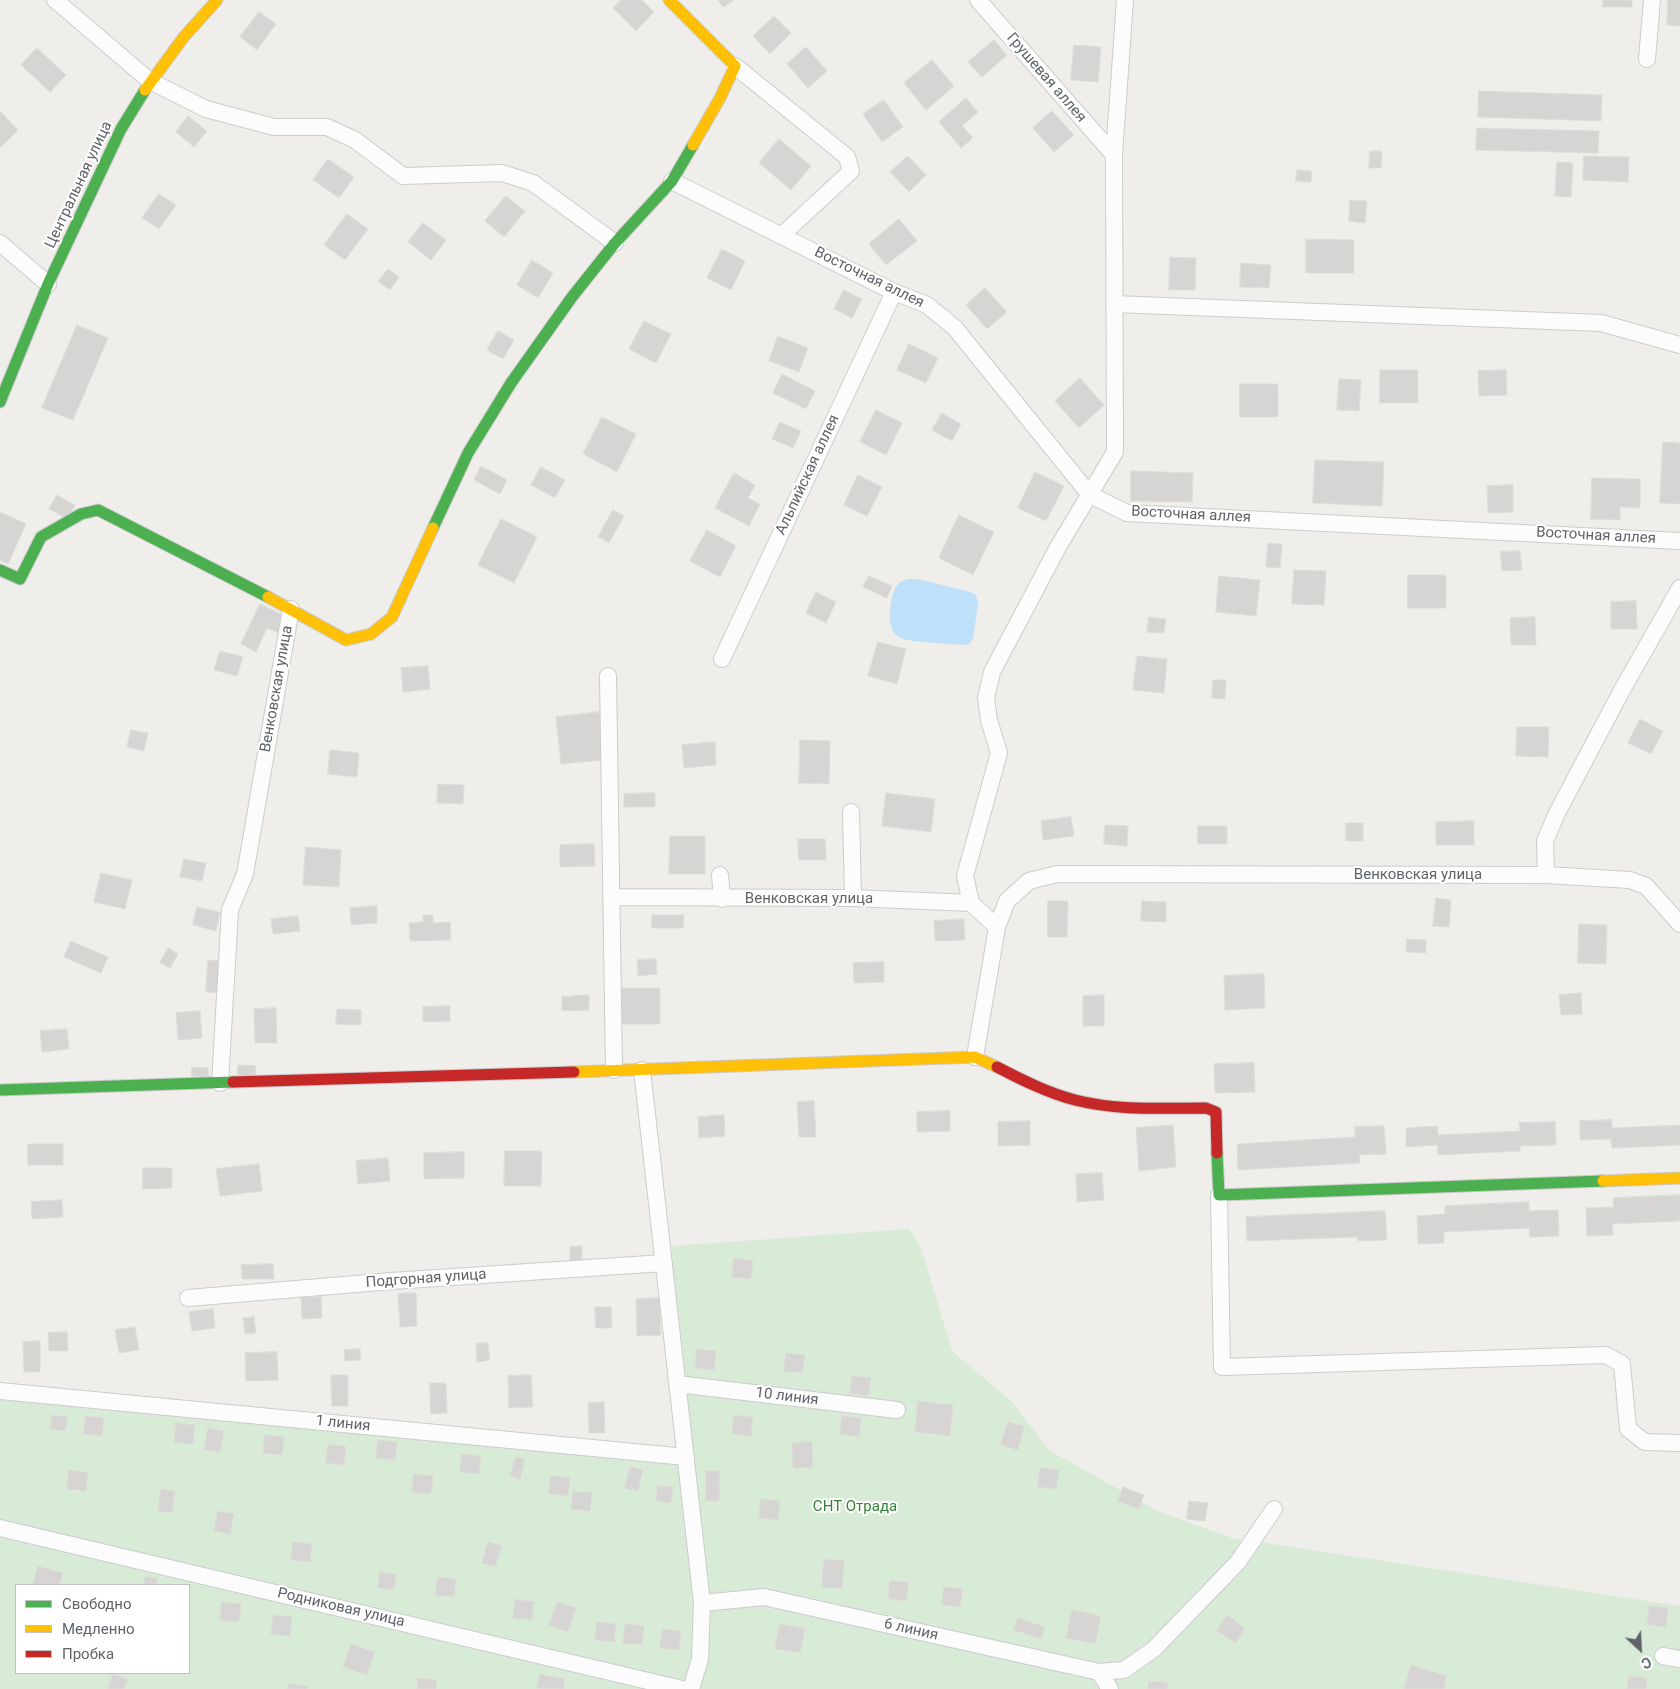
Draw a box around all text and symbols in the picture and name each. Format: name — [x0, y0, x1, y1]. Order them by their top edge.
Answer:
street label: Грушевая аллея — [1002, 30, 1090, 126]
street label: Центральная улица — [42, 119, 116, 251]
street label: Восточная аллея — [811, 244, 927, 312]
street label: Альпийская аллея — [772, 412, 844, 538]
street label: Восточная аллея — [1131, 503, 1251, 527]
street label: Восточная аллея — [1536, 524, 1656, 548]
street label: Венковская улица — [257, 624, 297, 754]
street label: Венковская улица — [1354, 866, 1482, 884]
street label: Венковская улица — [745, 890, 873, 908]
street label: Подгорная улица — [365, 1266, 487, 1292]
street label: 10 линия — [754, 1384, 820, 1410]
street label: 1 линия — [315, 1412, 371, 1436]
park label: СНТ Отрада — [813, 1498, 897, 1516]
legend — [15, 1584, 190, 1674]
street label: Родниковая улица — [276, 1585, 406, 1631]
text: Свободно — [62, 1595, 131, 1613]
street label: 6 линия — [882, 1615, 940, 1645]
text: Медленно — [62, 1620, 135, 1638]
north arrow — [1615, 1624, 1665, 1674]
text: Пробка — [62, 1645, 114, 1663]
text: С — [1639, 1653, 1654, 1672]

